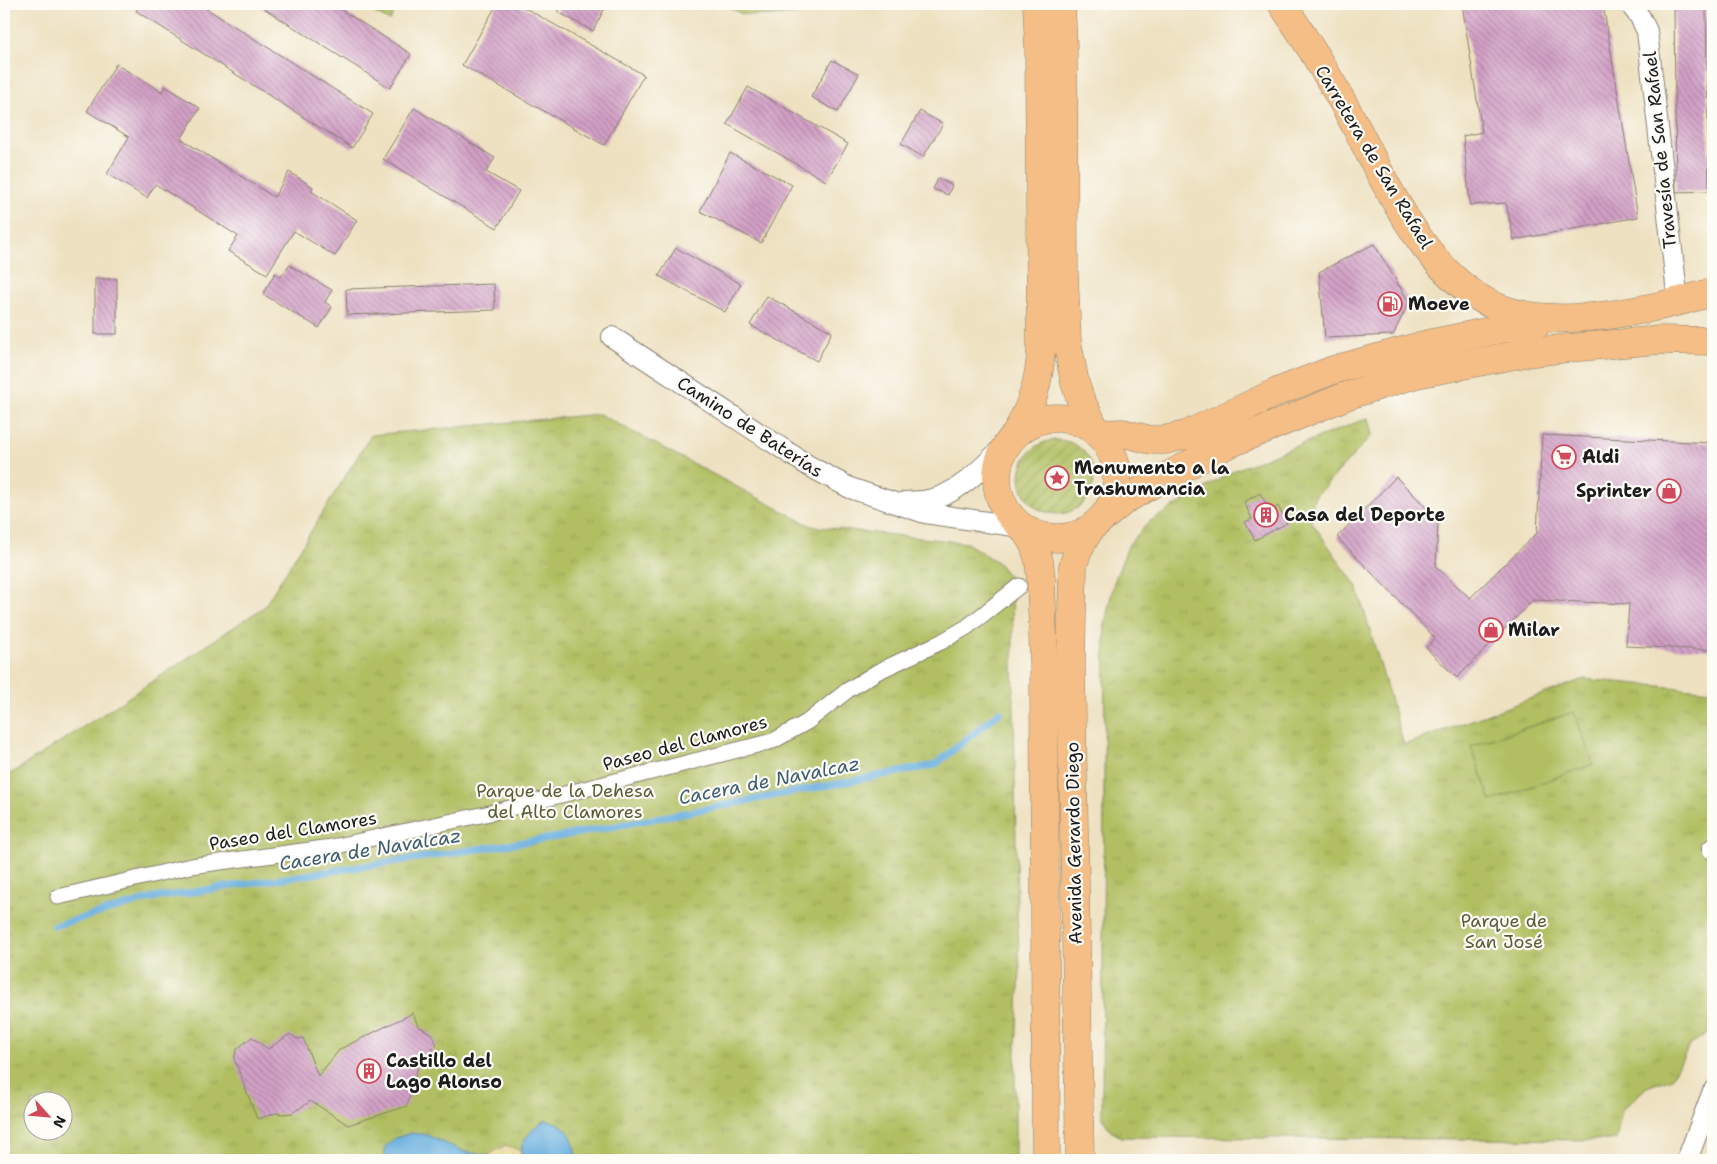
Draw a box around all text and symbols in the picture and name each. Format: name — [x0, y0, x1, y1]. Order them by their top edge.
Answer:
street label: Travesía de San Rafael — [1638, 50, 1682, 250]
street label: Carretera de San Rafael — [1310, 61, 1439, 254]
fuel station icon: Moeve — [1377, 291, 1403, 317]
place label: Moeve — [1408, 292, 1470, 316]
street label: Camino de Baterías — [673, 371, 827, 483]
supermarket icon: Aldi — [1551, 444, 1577, 470]
place label: Aldi — [1582, 445, 1620, 469]
place label: Monumento a la Trashumancia — [1074, 456, 1230, 501]
place icon: Monumento a la Trashumancia — [1044, 465, 1070, 491]
shop icon: Sprinter — [1656, 478, 1682, 504]
place label: Sprinter — [1576, 479, 1652, 503]
building icon: Casa del Deporte — [1253, 502, 1279, 528]
place label: Casa del Deporte — [1284, 503, 1445, 527]
shop icon: Milar — [1478, 617, 1504, 643]
place label: Milar — [1508, 618, 1560, 642]
street label: Paseo del Clamores — [600, 710, 770, 776]
street label: Avenida Gerardo Diego — [1060, 741, 1088, 945]
water label: Cacera de Navalcaz — [676, 751, 862, 810]
park label: Parque de la Dehesa del Alto Clamores — [476, 779, 654, 824]
street label: Paseo del Clamores — [208, 806, 378, 856]
water label: Cacera de Navalcaz — [277, 823, 463, 876]
park label: Parque de San José — [1461, 909, 1547, 954]
place label: Castillo del Lago Alonso — [386, 1049, 502, 1094]
building icon: Castillo del Lago Alonso — [356, 1058, 382, 1084]
north arrow — [22, 1092, 72, 1142]
text: N — [49, 1113, 70, 1131]

